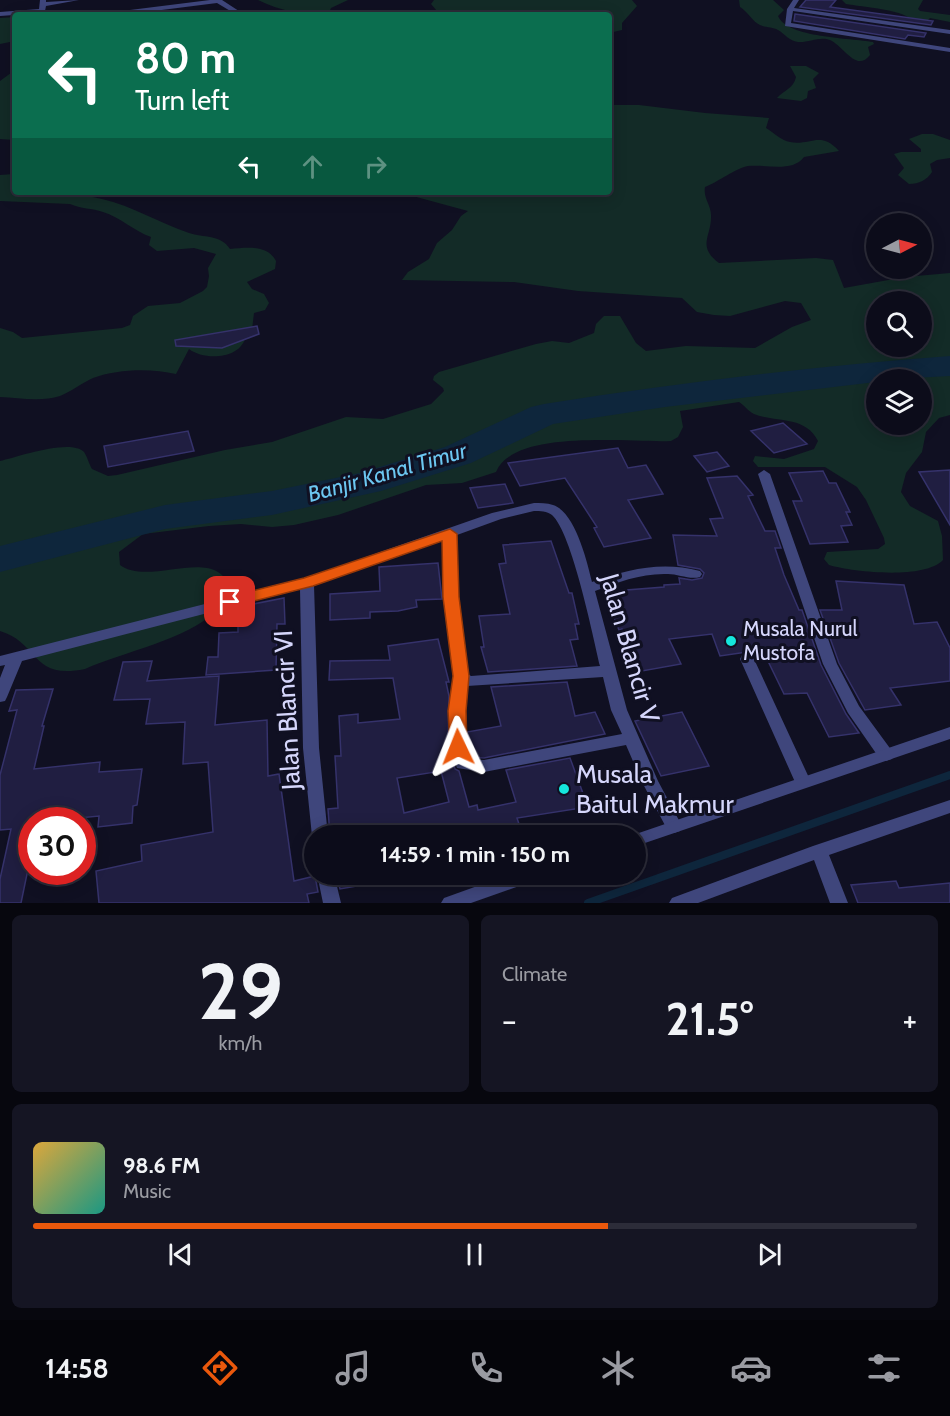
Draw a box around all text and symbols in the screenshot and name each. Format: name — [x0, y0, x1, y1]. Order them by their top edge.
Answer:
text: 80 m — [135, 32, 236, 84]
icon: left — [36, 36, 114, 114]
text: Turn left — [135, 84, 229, 117]
icon: left — [233, 150, 266, 183]
icon: ahead — [296, 150, 329, 183]
icon: right — [359, 150, 392, 183]
north arrow — [866, 213, 932, 279]
map controls — [866, 213, 932, 435]
button: search — [866, 291, 932, 357]
button: layers — [866, 369, 932, 435]
water label: Banjir Kanal Timur — [305, 437, 471, 508]
street label: Jalan Blancir V — [593, 569, 667, 726]
pin — [204, 576, 255, 627]
icon: arrive — [213, 585, 246, 618]
place label: Musala Nurul Mustofa — [743, 616, 858, 665]
street label: Jalan Blancir VI — [267, 629, 307, 792]
marker: Musala Nurul Mustofa — [724, 634, 738, 648]
position arrow — [426, 715, 490, 779]
place label: Musala Baitul Makmur — [576, 758, 734, 820]
marker: Musala Baitul Makmur — [557, 782, 571, 796]
speed limit sign: 30 — [18, 807, 96, 885]
text: 14:59 · 1 min · 150 m — [380, 841, 570, 868]
text: 29 — [198, 944, 283, 1039]
text: Climate — [502, 962, 567, 986]
text: 21.5° — [666, 992, 753, 1046]
text: − — [502, 1000, 517, 1040]
text: + — [902, 1000, 917, 1040]
text: km/h — [219, 1031, 262, 1055]
text: 98.6 FM — [123, 1152, 200, 1179]
text: Music — [123, 1179, 171, 1203]
icon: previous — [164, 1238, 197, 1271]
icon: pause — [458, 1238, 491, 1271]
icon: next — [753, 1238, 786, 1271]
icon: directions — [199, 1347, 241, 1389]
icon: music — [332, 1347, 374, 1389]
icon: phone — [465, 1347, 507, 1389]
icon: climate — [597, 1347, 639, 1389]
icon: car — [730, 1347, 772, 1389]
icon: filters — [863, 1347, 905, 1389]
text: 14:58 — [45, 1352, 109, 1385]

